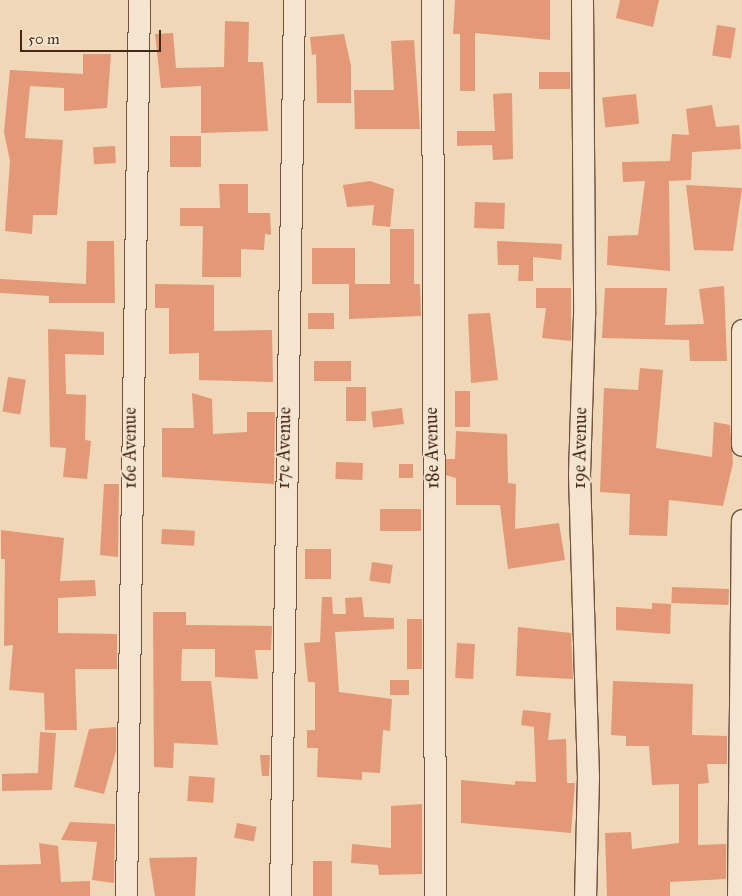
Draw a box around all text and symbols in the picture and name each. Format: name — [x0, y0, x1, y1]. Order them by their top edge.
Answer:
scale bar — [22, 20, 164, 52]
text: 50 m — [28, 30, 60, 48]
street label: 16e Avenue — [119, 407, 141, 489]
street label: 17e Avenue — [272, 407, 296, 489]
street label: 18e Avenue — [420, 407, 444, 489]
street label: 19e Avenue — [568, 407, 592, 489]

